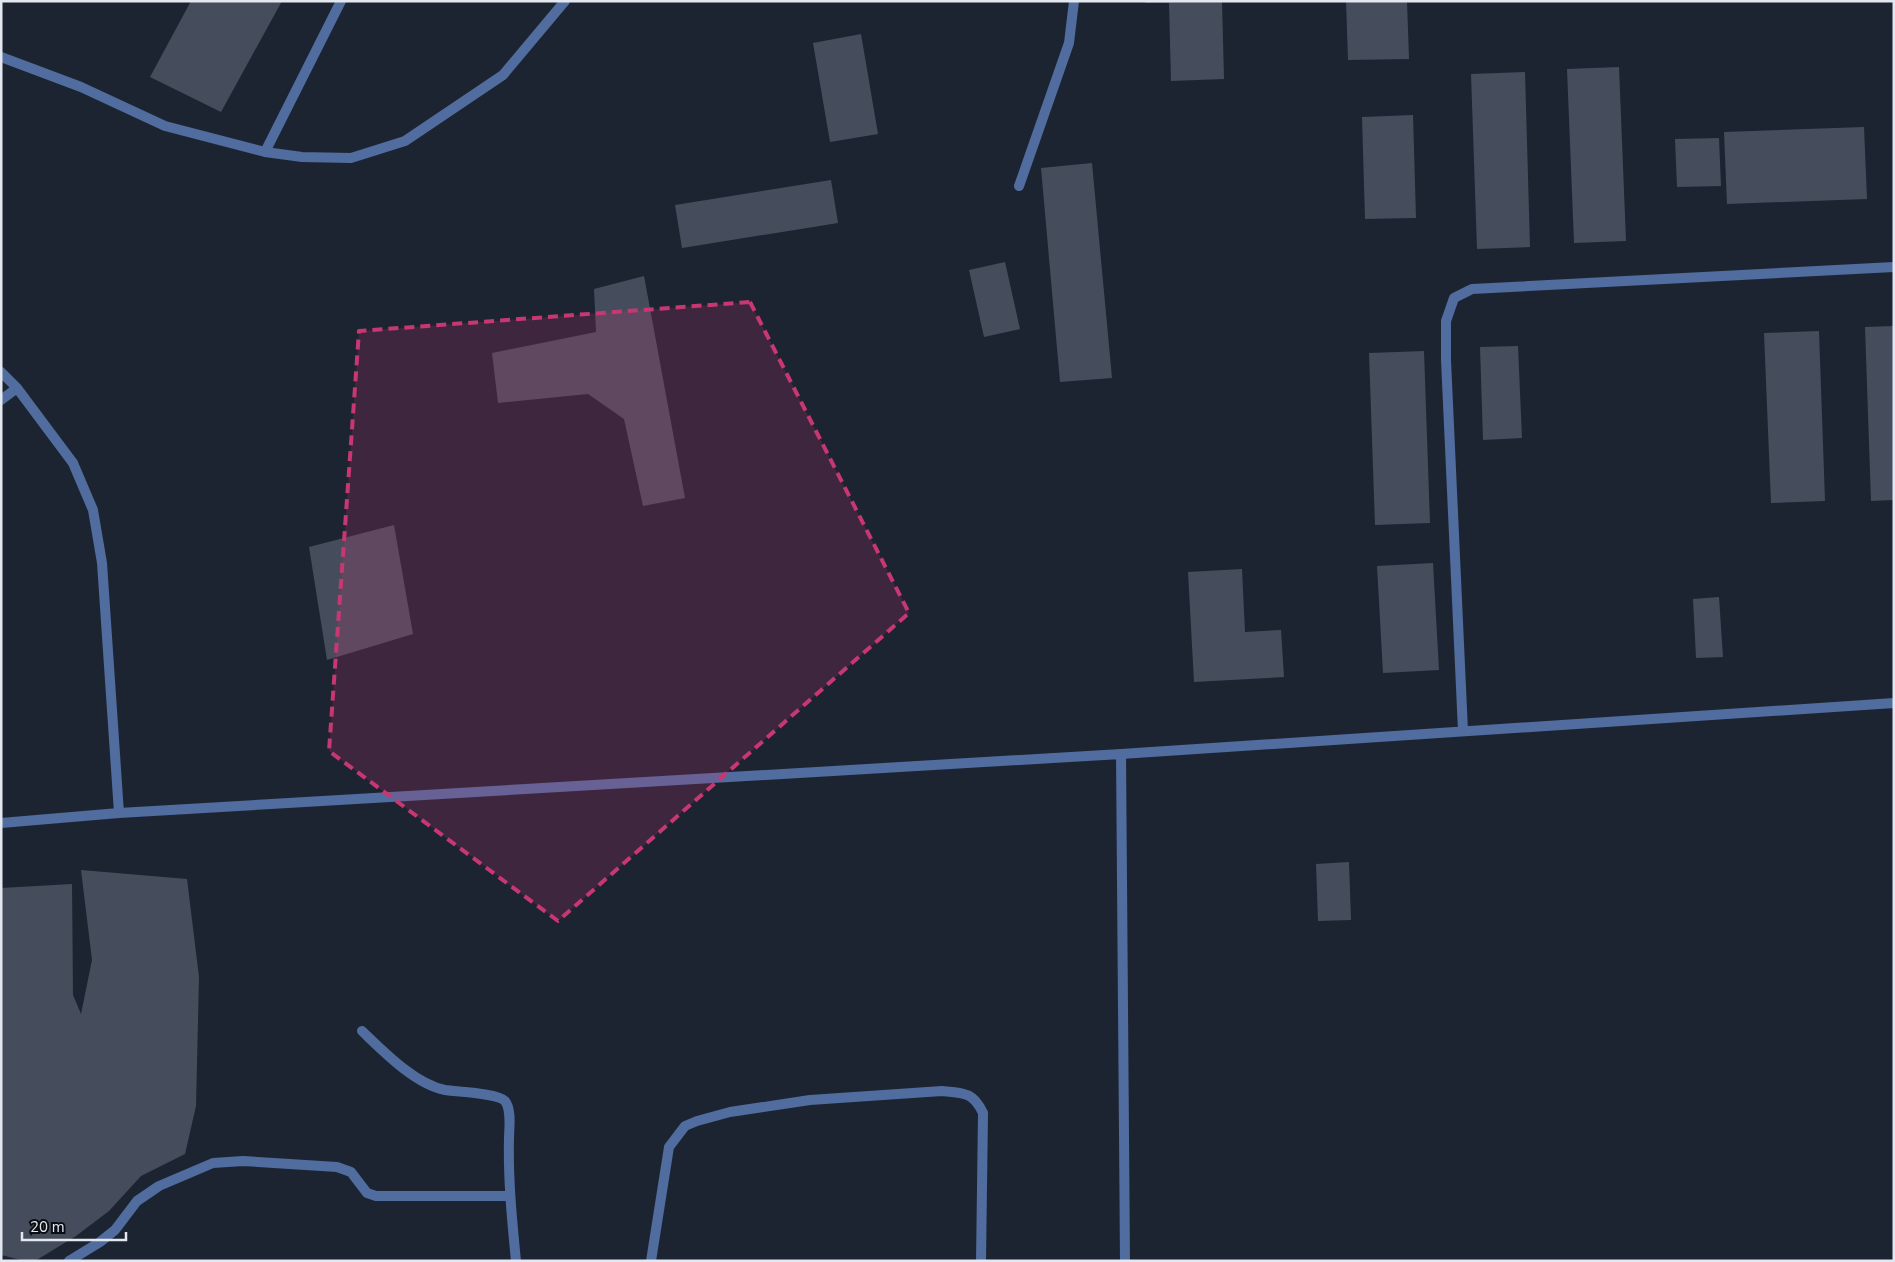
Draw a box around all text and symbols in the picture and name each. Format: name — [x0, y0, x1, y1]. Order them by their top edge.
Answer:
scale bar — [22, 1210, 126, 1242]
text: 20 m — [30, 1217, 65, 1237]

